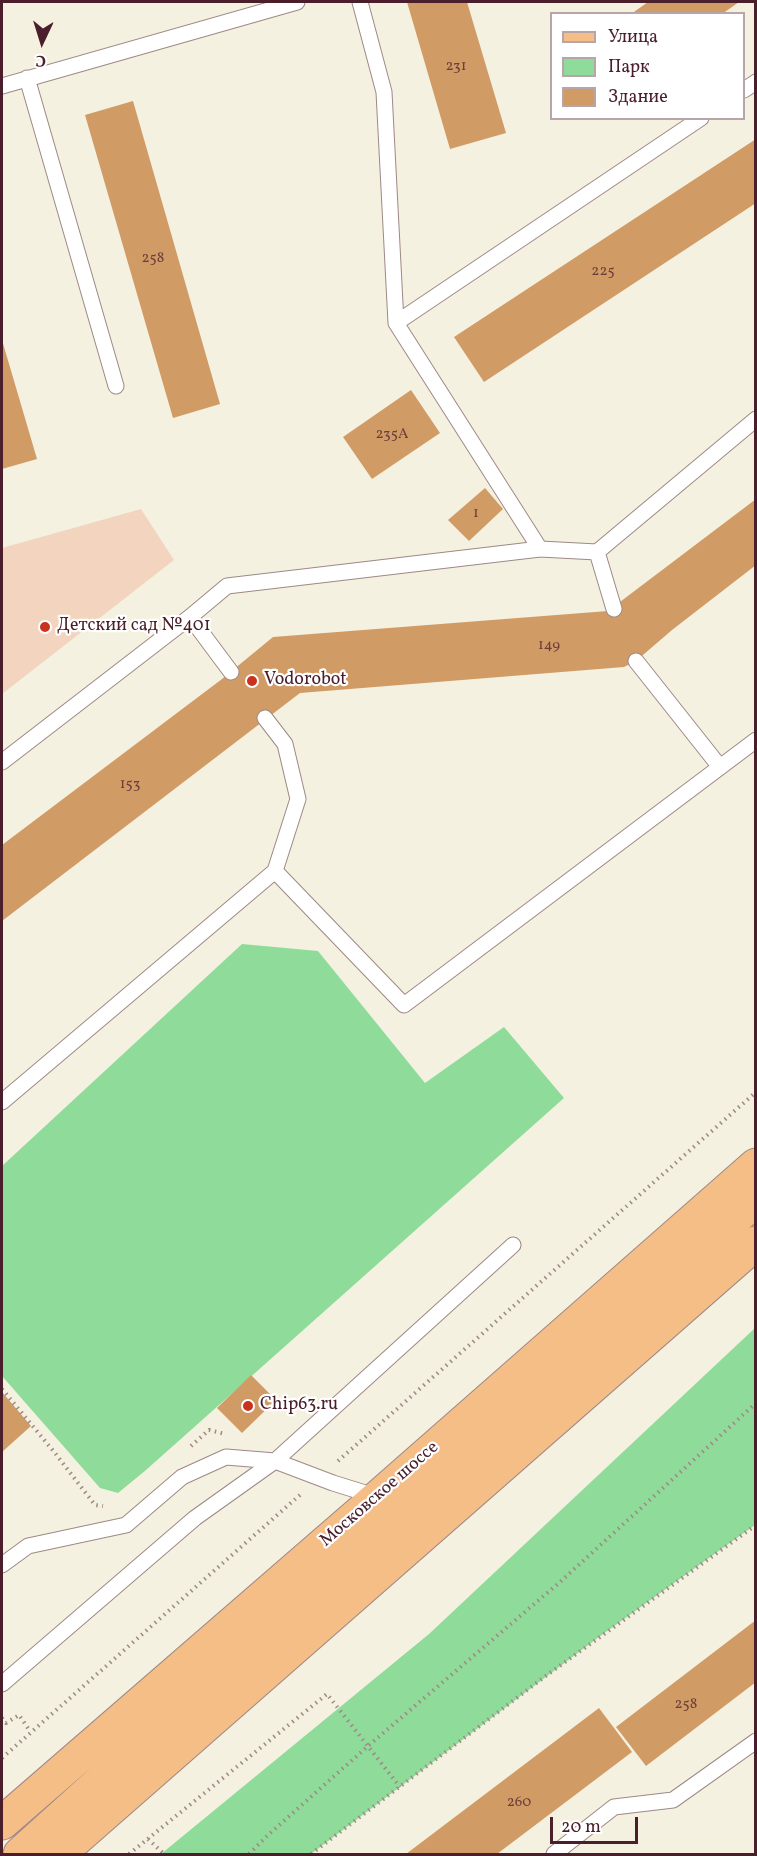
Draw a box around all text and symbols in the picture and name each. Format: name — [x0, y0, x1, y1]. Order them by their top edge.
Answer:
north arrow — [12, 12, 72, 72]
legend — [550, 12, 745, 120]
text: Улица — [608, 25, 658, 50]
text: С — [35, 49, 47, 71]
text: Парк — [608, 55, 650, 80]
house number: 231 — [445, 58, 467, 76]
text: Здание — [608, 85, 668, 110]
house number: 258 — [142, 250, 164, 268]
house number: 225 — [591, 263, 615, 281]
house number: 235А — [375, 426, 409, 444]
house number: 1 — [473, 505, 479, 523]
place label: Детский сад №401 — [57, 616, 211, 638]
marker: Детский сад №401 — [38, 620, 52, 634]
house number: 149 — [538, 637, 560, 655]
place label: Vodorobot — [264, 670, 347, 692]
marker: Vodorobot — [245, 674, 259, 688]
house number: 153 — [120, 776, 140, 794]
place label: Chip63.ru — [260, 1395, 338, 1417]
marker: Chip63.ru — [241, 1399, 255, 1413]
street label: Московское шоссе — [316, 1438, 444, 1552]
house number: 258 — [675, 1696, 697, 1714]
house number: 260 — [507, 1794, 531, 1812]
scale bar — [553, 1805, 642, 1843]
text: 20 m — [561, 1815, 601, 1840]

